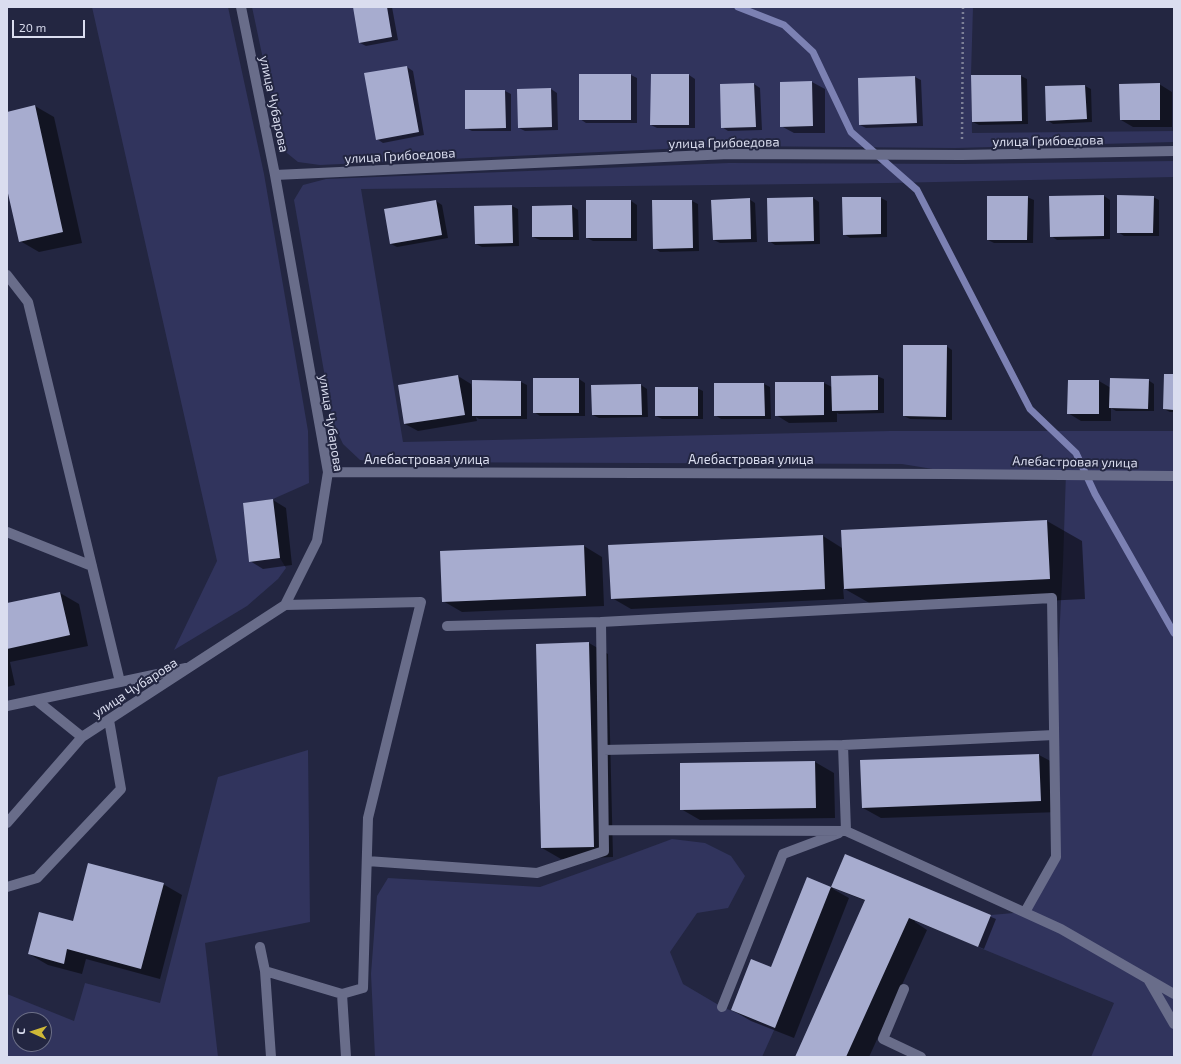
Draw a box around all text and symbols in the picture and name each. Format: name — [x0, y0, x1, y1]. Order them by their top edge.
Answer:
scale bar — [14, 12, 87, 38]
text: 20 m — [19, 20, 46, 34]
street label: улица Чубарова — [256, 54, 292, 154]
street label: улица Грибоедова — [992, 132, 1104, 150]
street label: улица Грибоедова — [668, 134, 780, 152]
street label: улица Грибоедова — [344, 145, 456, 167]
street label: улица Чубарова — [316, 373, 346, 473]
street label: Алебастровая улица — [364, 452, 490, 468]
street label: Алебастровая улица — [688, 452, 814, 468]
street label: Алебастровая улица — [1012, 453, 1138, 471]
street label: улица Чубарова — [90, 655, 180, 721]
north arrow — [12, 1012, 52, 1052]
text: С — [14, 1028, 27, 1035]

